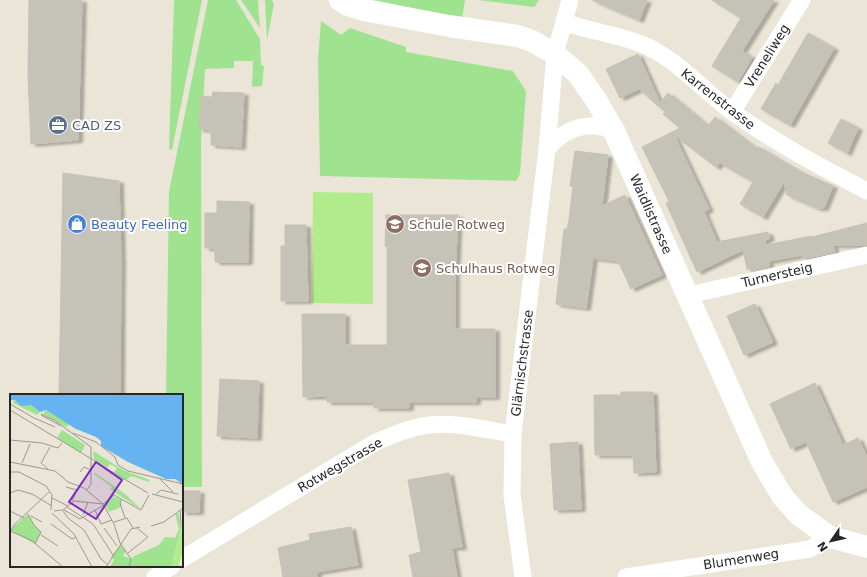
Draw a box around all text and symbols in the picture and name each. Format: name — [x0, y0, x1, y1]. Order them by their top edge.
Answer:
street label: Vreneliweg — [741, 21, 793, 91]
street label: Karrenstrasse — [678, 66, 758, 132]
office icon: CAD ZS — [47, 114, 69, 136]
place label: CAD ZS — [72, 118, 121, 133]
street label: Waidlistrasse — [627, 172, 675, 256]
shop icon: Beauty Feeling — [66, 213, 88, 235]
school or university icon: Schule Rotweg — [384, 213, 406, 235]
place label: Beauty Feeling — [91, 217, 188, 232]
place label: Schule Rotweg — [409, 217, 505, 232]
school or university icon: Schulhaus Rotweg — [411, 257, 433, 279]
street label: Turnersteig — [739, 260, 814, 291]
place label: Schulhaus Rotweg — [436, 261, 555, 276]
street label: Glärnischstrasse — [508, 309, 536, 417]
inset map — [10, 394, 183, 567]
street label: Rotwegstrasse — [295, 435, 385, 495]
north arrow — [811, 521, 851, 561]
text: N — [815, 539, 831, 554]
street label: Blumenweg — [702, 546, 780, 572]

